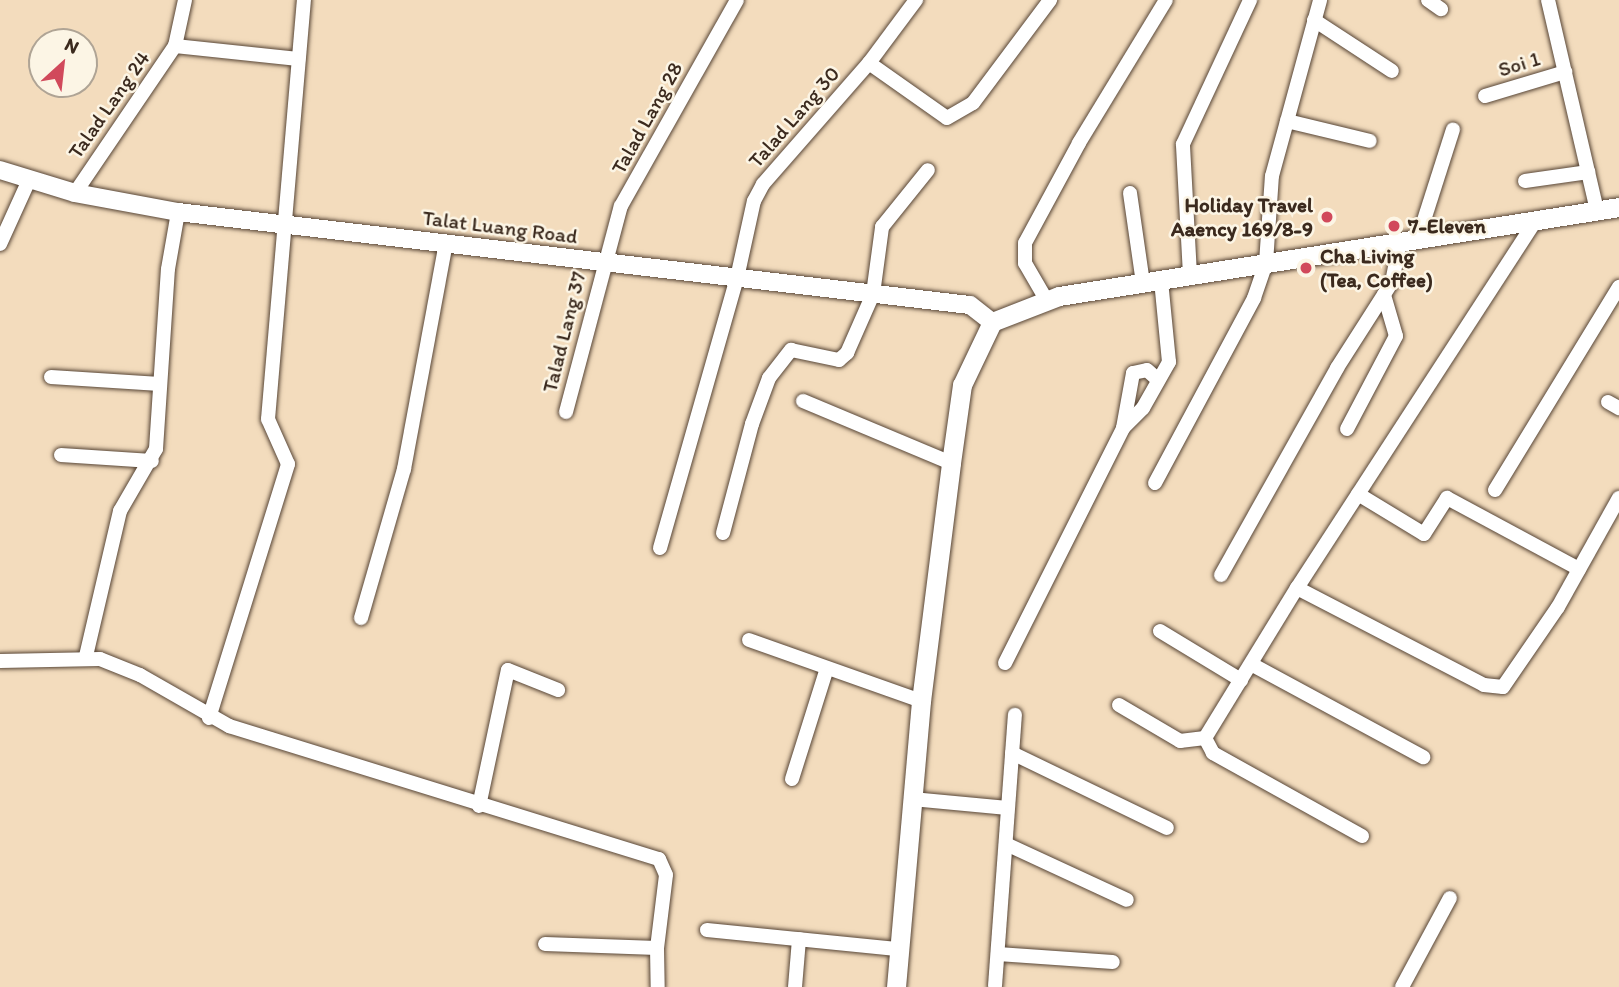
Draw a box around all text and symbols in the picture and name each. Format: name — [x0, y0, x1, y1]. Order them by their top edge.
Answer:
north arrow — [28, 28, 98, 98]
text: N — [61, 32, 83, 59]
street label: Talad Lang 24 — [63, 46, 155, 164]
street label: Soi 1 — [1495, 46, 1543, 82]
street label: Talad Lang 28 — [606, 58, 688, 178]
street label: Talad Lang 30 — [743, 61, 845, 173]
place label: Holiday Travel Aaency 169/8-9 — [1171, 192, 1313, 242]
street label: Talat Luang Road — [422, 205, 578, 249]
marker: Holiday Travel Aaency 169/8-9 — [1319, 209, 1335, 225]
place label: 7-Eleven — [1408, 213, 1486, 239]
marker: 7-Eleven — [1386, 218, 1402, 234]
place label: Cha Living (Tea, Coffee) — [1320, 243, 1433, 293]
marker: Cha Living (Tea, Coffee) — [1298, 260, 1314, 276]
street label: Talad Lang 37 — [537, 269, 591, 395]

